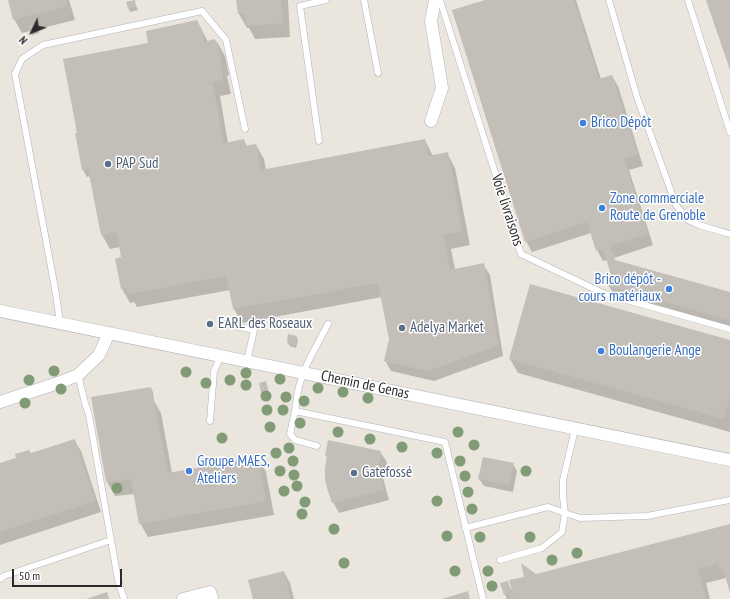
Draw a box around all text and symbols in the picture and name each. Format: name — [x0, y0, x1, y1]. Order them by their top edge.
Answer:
north arrow — [12, 12, 52, 52]
text: N — [16, 33, 30, 47]
place label: Brico Dépôt — [591, 114, 651, 132]
marker: Brico Dépôt — [578, 118, 588, 128]
place label: PAP Sud — [116, 155, 158, 173]
marker: PAP Sud — [103, 159, 113, 169]
street label: Voie livraisons — [487, 172, 527, 248]
place label: Zone commerciale Route de Grenoble — [610, 190, 706, 225]
marker: Zone commerciale Route de Grenoble — [597, 203, 607, 213]
place label: Brico dépôt - cours matériaux — [579, 271, 661, 306]
marker: Brico dépôt - cours matériaux — [664, 284, 674, 294]
place label: EARL des Roseaux — [218, 315, 312, 333]
marker: EARL des Roseaux — [205, 319, 215, 329]
place label: Adelya Market — [410, 319, 484, 337]
marker: Adelya Market — [397, 323, 407, 333]
place label: Boulangerie Ange — [609, 342, 701, 360]
marker: Boulangerie Ange — [596, 346, 606, 356]
street label: Chemin de Genas — [319, 367, 411, 403]
place label: Groupe MAES, Ateliers — [197, 453, 270, 488]
place label: Gatefossé — [362, 464, 412, 482]
marker: Groupe MAES, Ateliers — [184, 466, 194, 476]
marker: Gatefossé — [349, 468, 359, 478]
scale bar — [14, 561, 124, 587]
text: 50 m — [19, 568, 40, 583]

